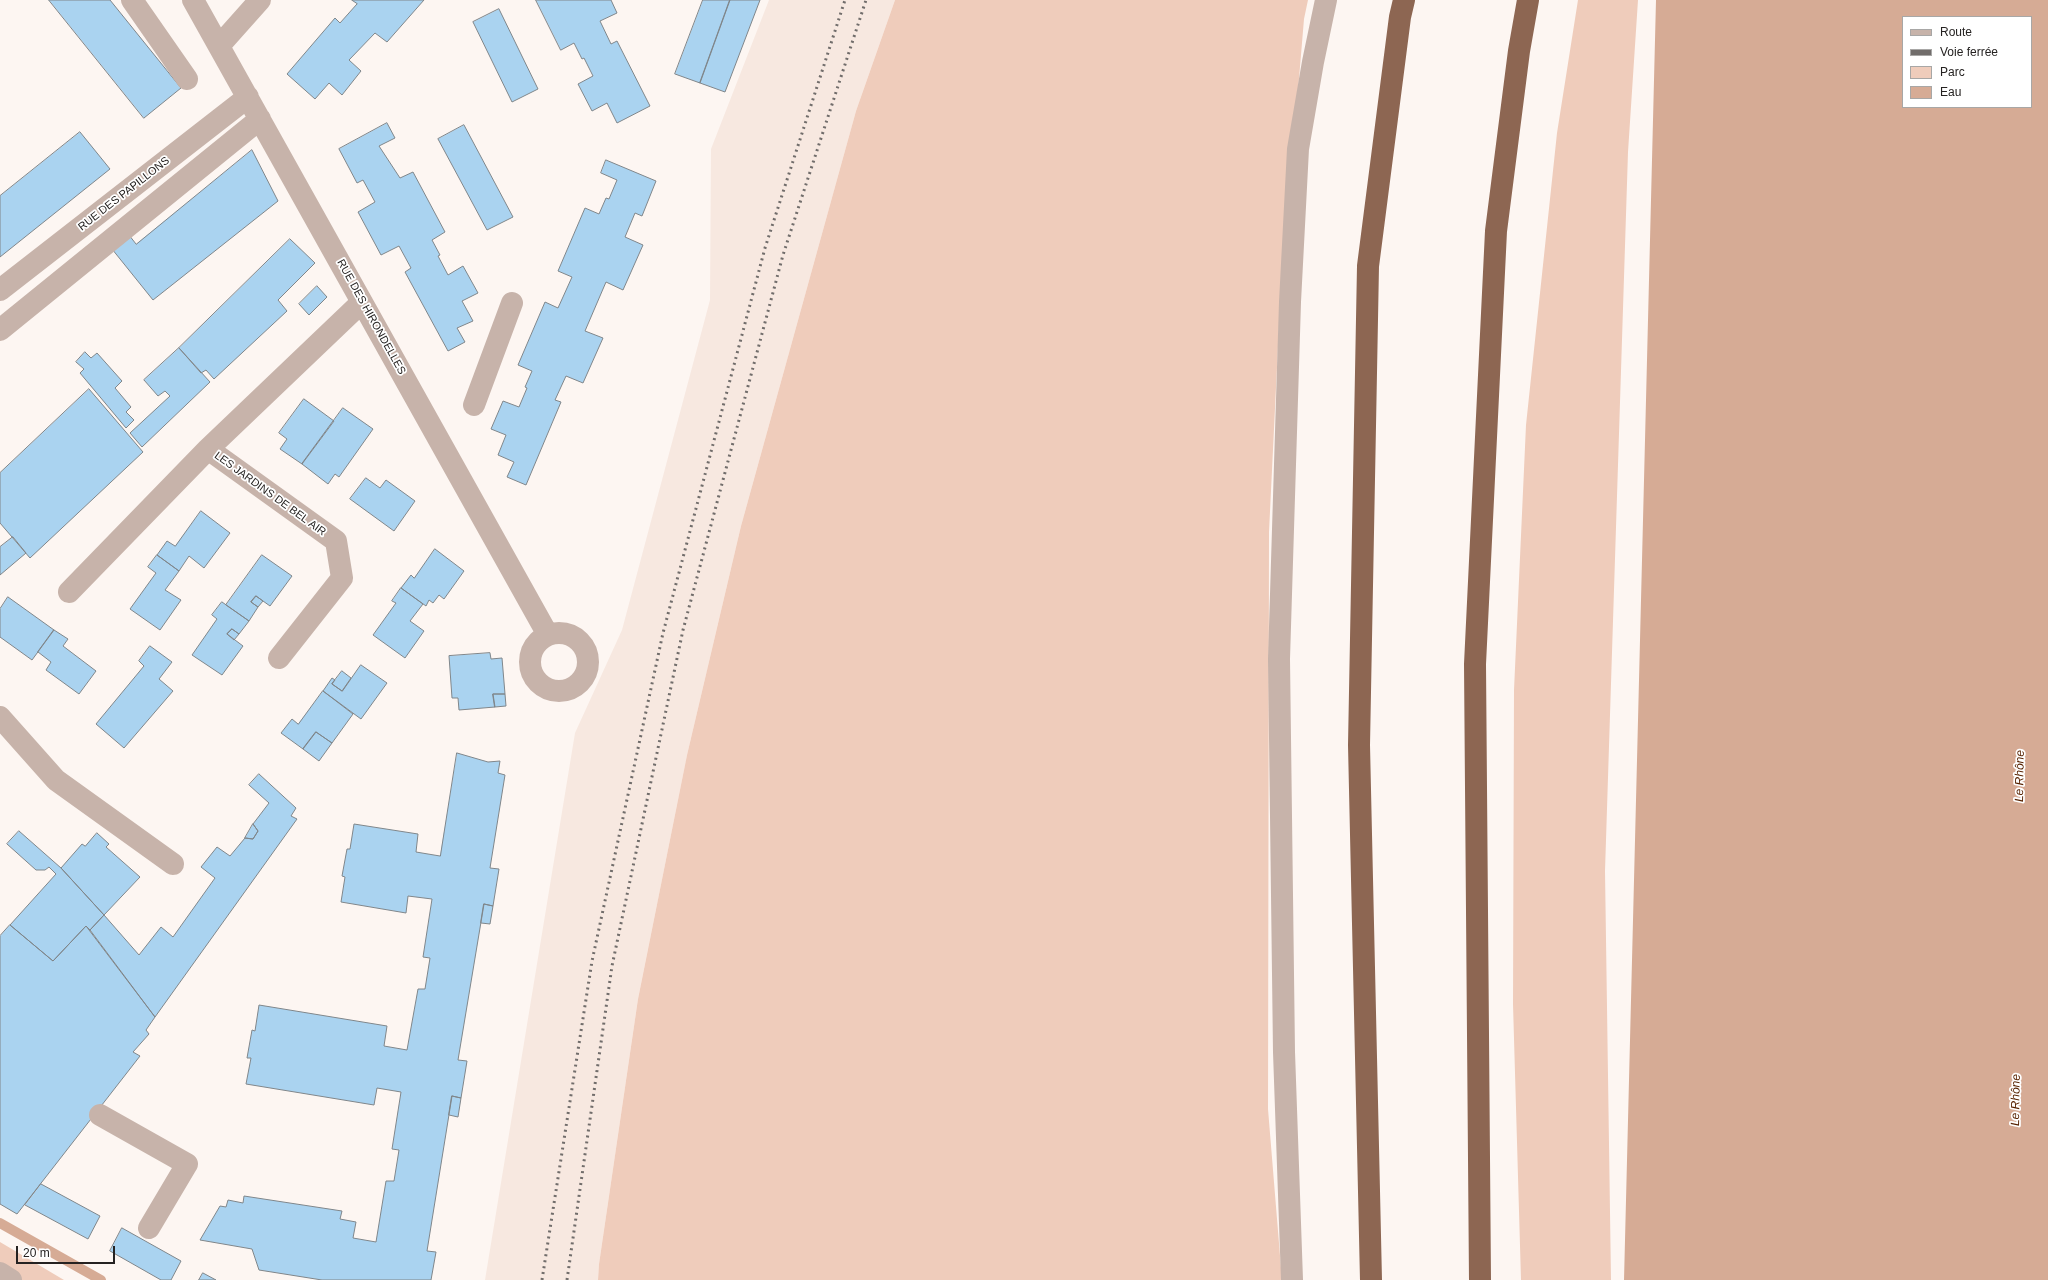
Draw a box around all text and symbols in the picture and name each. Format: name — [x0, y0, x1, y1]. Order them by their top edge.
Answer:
legend — [1902, 16, 2032, 108]
text: Route — [1940, 25, 1972, 39]
text: Voie ferrée — [1940, 45, 1998, 59]
text: Parc — [1940, 65, 1965, 79]
text: Eau — [1940, 85, 1961, 99]
street label: RUE DES PAPILLONS — [76, 154, 172, 234]
street label: RUE DES HIRONDELLES — [334, 257, 408, 377]
street label: LES JARDINS DE BEL AIR — [212, 449, 328, 539]
water label: Le Rhône — [2012, 750, 2028, 802]
water label: Le Rhône — [2008, 1074, 2024, 1126]
scale bar — [18, 1238, 117, 1264]
text: 20 m — [23, 1246, 50, 1260]

